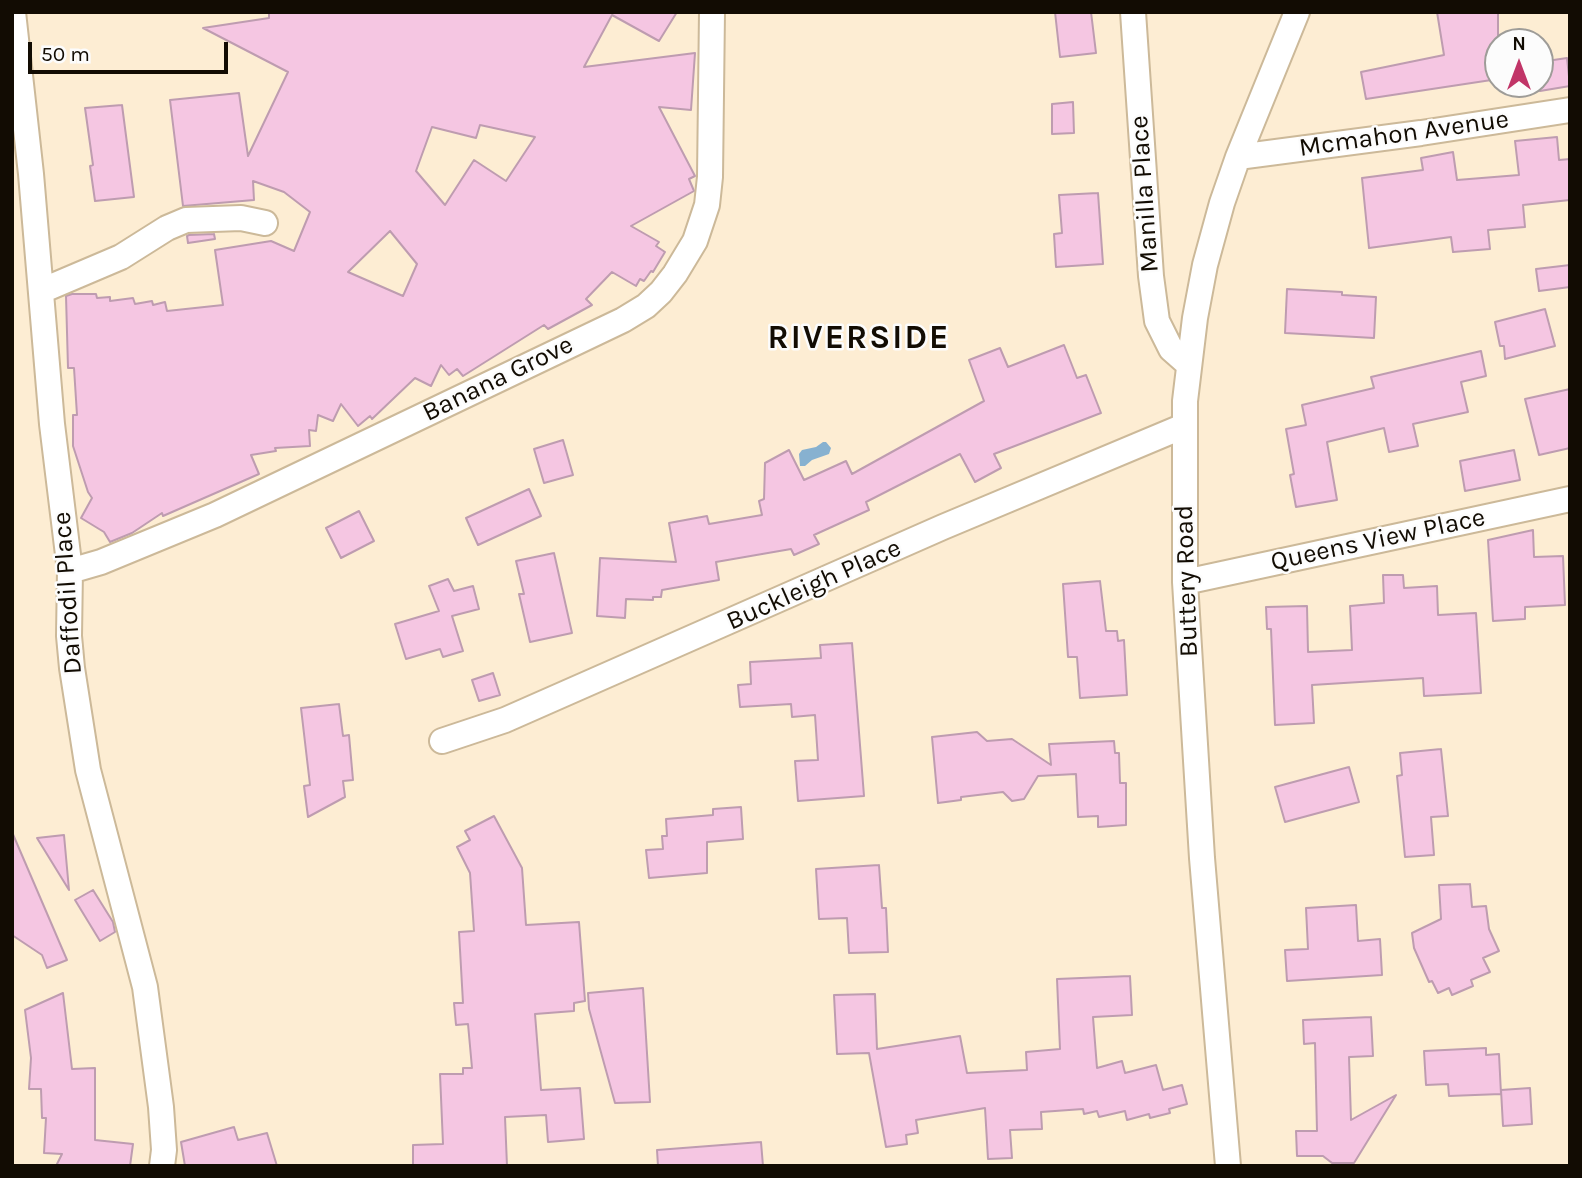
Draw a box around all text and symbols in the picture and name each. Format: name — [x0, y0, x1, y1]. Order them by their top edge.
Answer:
scale bar — [32, 28, 231, 72]
north arrow — [1484, 28, 1554, 98]
text: N — [1512, 33, 1526, 55]
text: 50 m — [41, 42, 90, 66]
street label: Mcmahon Avenue — [1297, 104, 1511, 164]
street label: Manilla Place — [1124, 114, 1166, 274]
district label: RIVERSIDE — [769, 319, 949, 359]
street label: Banana Grove — [418, 329, 578, 429]
street label: Queens View Place — [1268, 502, 1488, 578]
street label: Buttery Road — [1169, 504, 1205, 658]
street label: Daffodil Place — [47, 511, 89, 675]
street label: Buckleigh Place — [722, 533, 906, 637]

